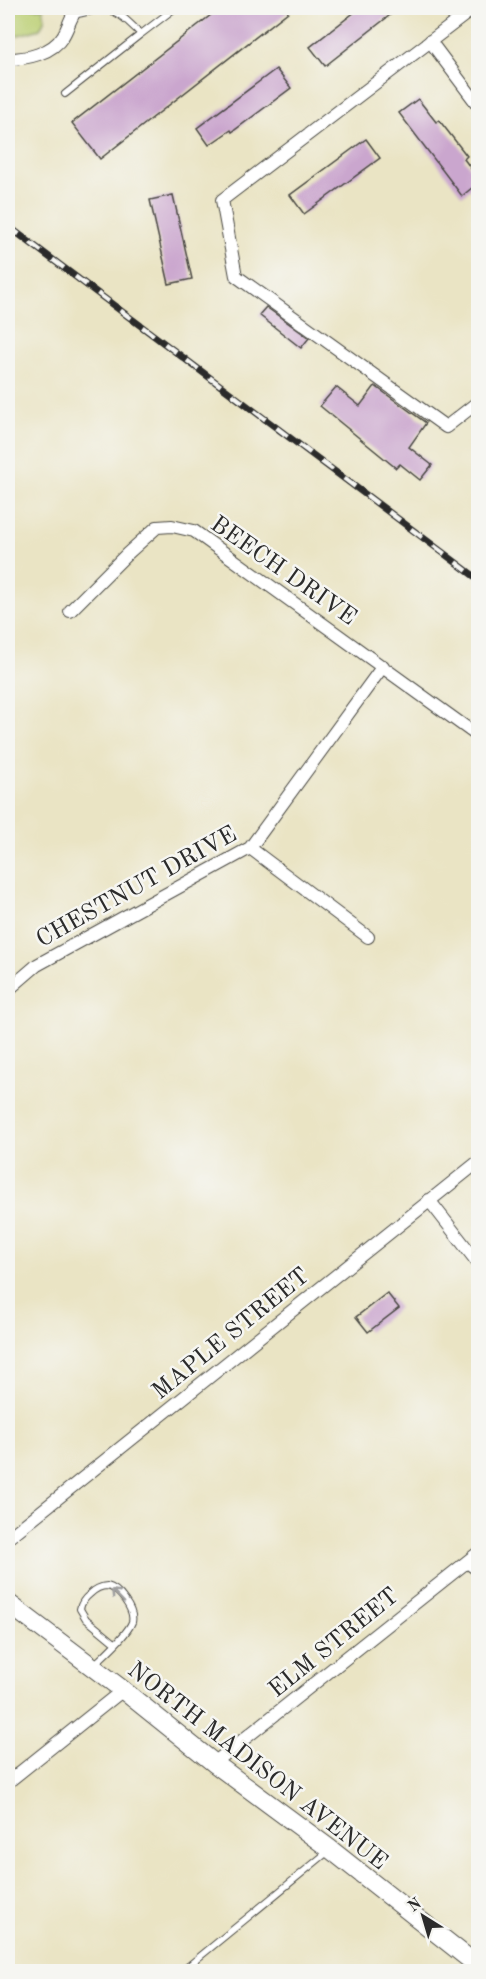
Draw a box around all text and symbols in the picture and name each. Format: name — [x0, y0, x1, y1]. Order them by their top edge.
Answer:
street label: BEECH DRIVE — [206, 513, 360, 631]
street label: CHESTNUT DRIVE — [33, 823, 241, 953]
street label: MAPLE STREET — [148, 1264, 314, 1405]
street label: ELM STREET — [265, 1584, 404, 1703]
one-way arrow — [111, 1588, 126, 1603]
street label: NORTH MADISON AVENUE — [123, 1658, 391, 1875]
north arrow — [393, 1886, 453, 1946]
text: N — [405, 1895, 425, 1916]

